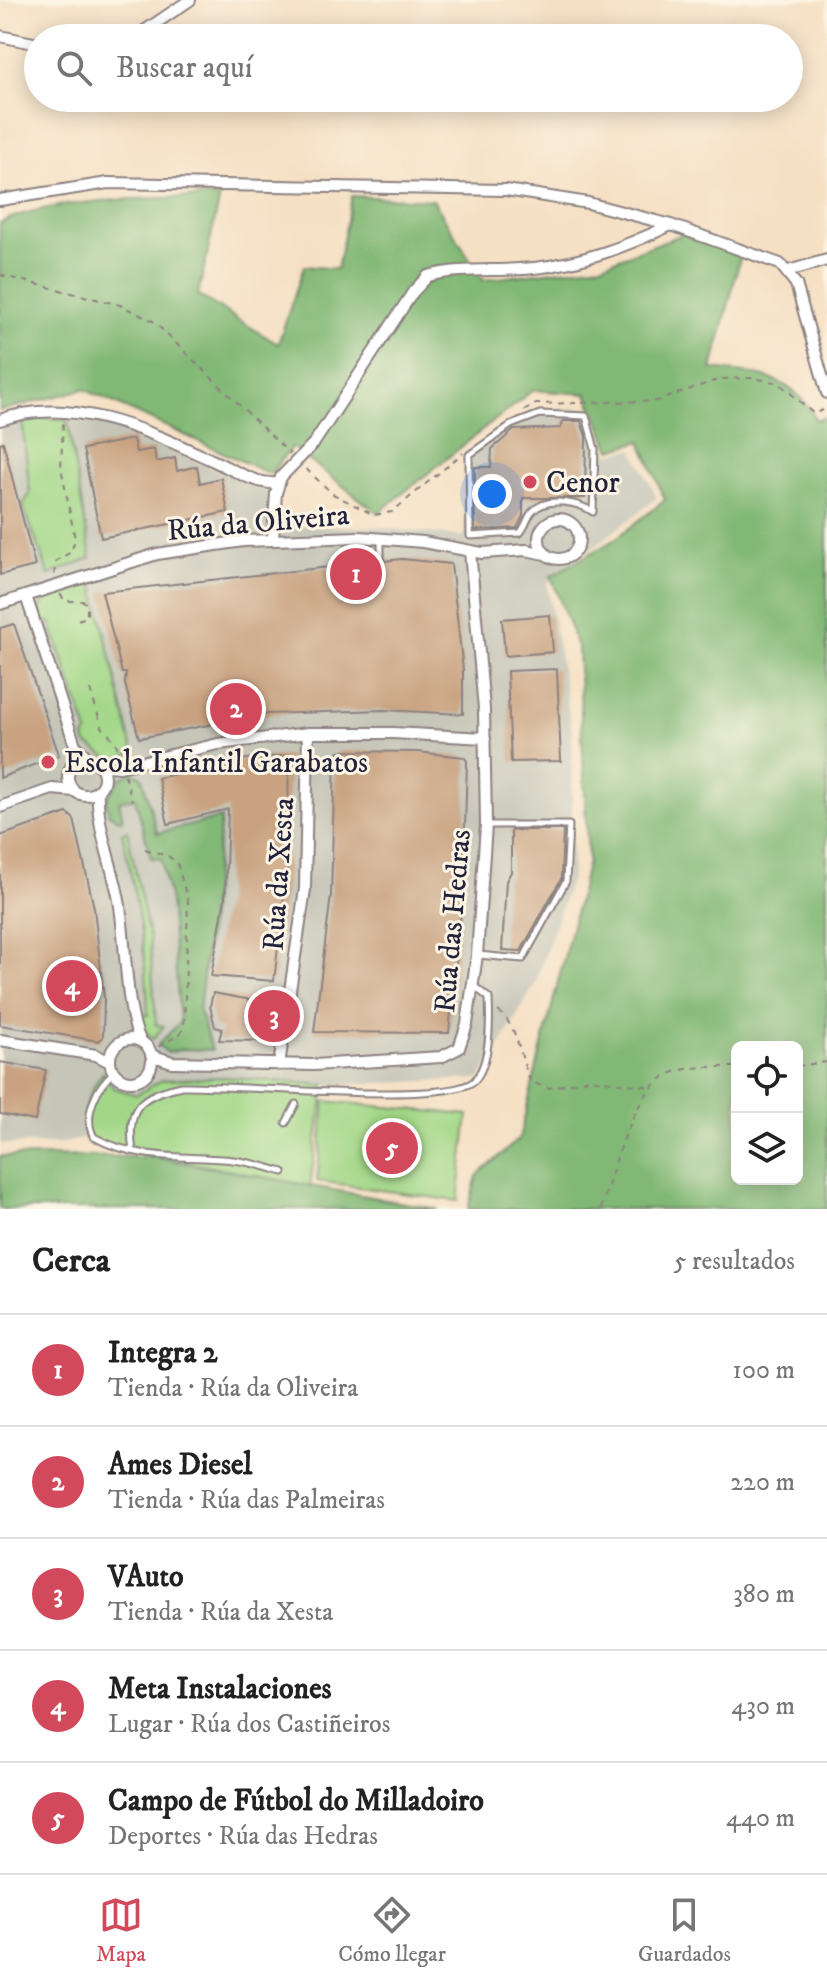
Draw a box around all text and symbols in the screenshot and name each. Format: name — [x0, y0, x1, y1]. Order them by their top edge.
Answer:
search box — [24, 24, 803, 112]
icon: search — [52, 46, 96, 90]
text: Buscar aquí — [116, 50, 253, 87]
place label: Cenor — [546, 465, 620, 502]
marker: Cenor — [521, 473, 539, 491]
your location — [472, 474, 512, 514]
street label: Rúa da Oliveira — [166, 497, 351, 550]
pin: 1 — [330, 544, 382, 604]
pin: 2 — [210, 679, 262, 739]
place label: Escola Infantil Garabatos — [64, 745, 368, 782]
marker: Escola Infantil Garabatos — [39, 753, 57, 771]
street label: Rúa da Xesta — [256, 796, 303, 952]
street label: Rúa das Hedras — [427, 828, 480, 1014]
pin: 4 — [46, 956, 98, 1016]
pin: 3 — [248, 986, 300, 1046]
map controls — [731, 1041, 803, 1185]
button: locate — [731, 1041, 803, 1113]
button: layers — [731, 1113, 803, 1185]
pin: 5 — [366, 1118, 418, 1178]
text: Cerca — [32, 1240, 110, 1282]
text: 5 resultados — [673, 1245, 795, 1278]
text: Integra 2 — [108, 1335, 218, 1372]
text: 1 — [53, 1354, 63, 1387]
text: 100 m — [732, 1354, 795, 1387]
text: Tienda · Rúa da Oliveira — [108, 1372, 358, 1405]
text: Ames Diesel — [108, 1447, 252, 1484]
text: 2 — [52, 1466, 64, 1499]
text: 220 m — [730, 1466, 795, 1499]
text: Tienda · Rúa das Palmeiras — [108, 1484, 385, 1517]
text: VAuto — [108, 1559, 184, 1596]
text: 3 — [53, 1578, 63, 1611]
text: 380 m — [733, 1578, 795, 1611]
text: Tienda · Rúa da Xesta — [108, 1596, 333, 1629]
text: Meta Instalaciones — [108, 1671, 332, 1708]
text: 4 — [51, 1690, 65, 1723]
text: 430 m — [731, 1690, 795, 1723]
text: Lugar · Rúa dos Castiñeiros — [108, 1708, 390, 1741]
text: Campo de Fútbol do Milladoiro — [108, 1783, 484, 1820]
text: 5 — [52, 1802, 64, 1835]
text: 440 m — [726, 1802, 795, 1835]
text: Deportes · Rúa das Hedras — [108, 1820, 378, 1853]
tab: Mapa — [96, 1893, 146, 1968]
tab: Cómo llegar — [338, 1893, 446, 1968]
tab: Guardados — [638, 1893, 731, 1968]

